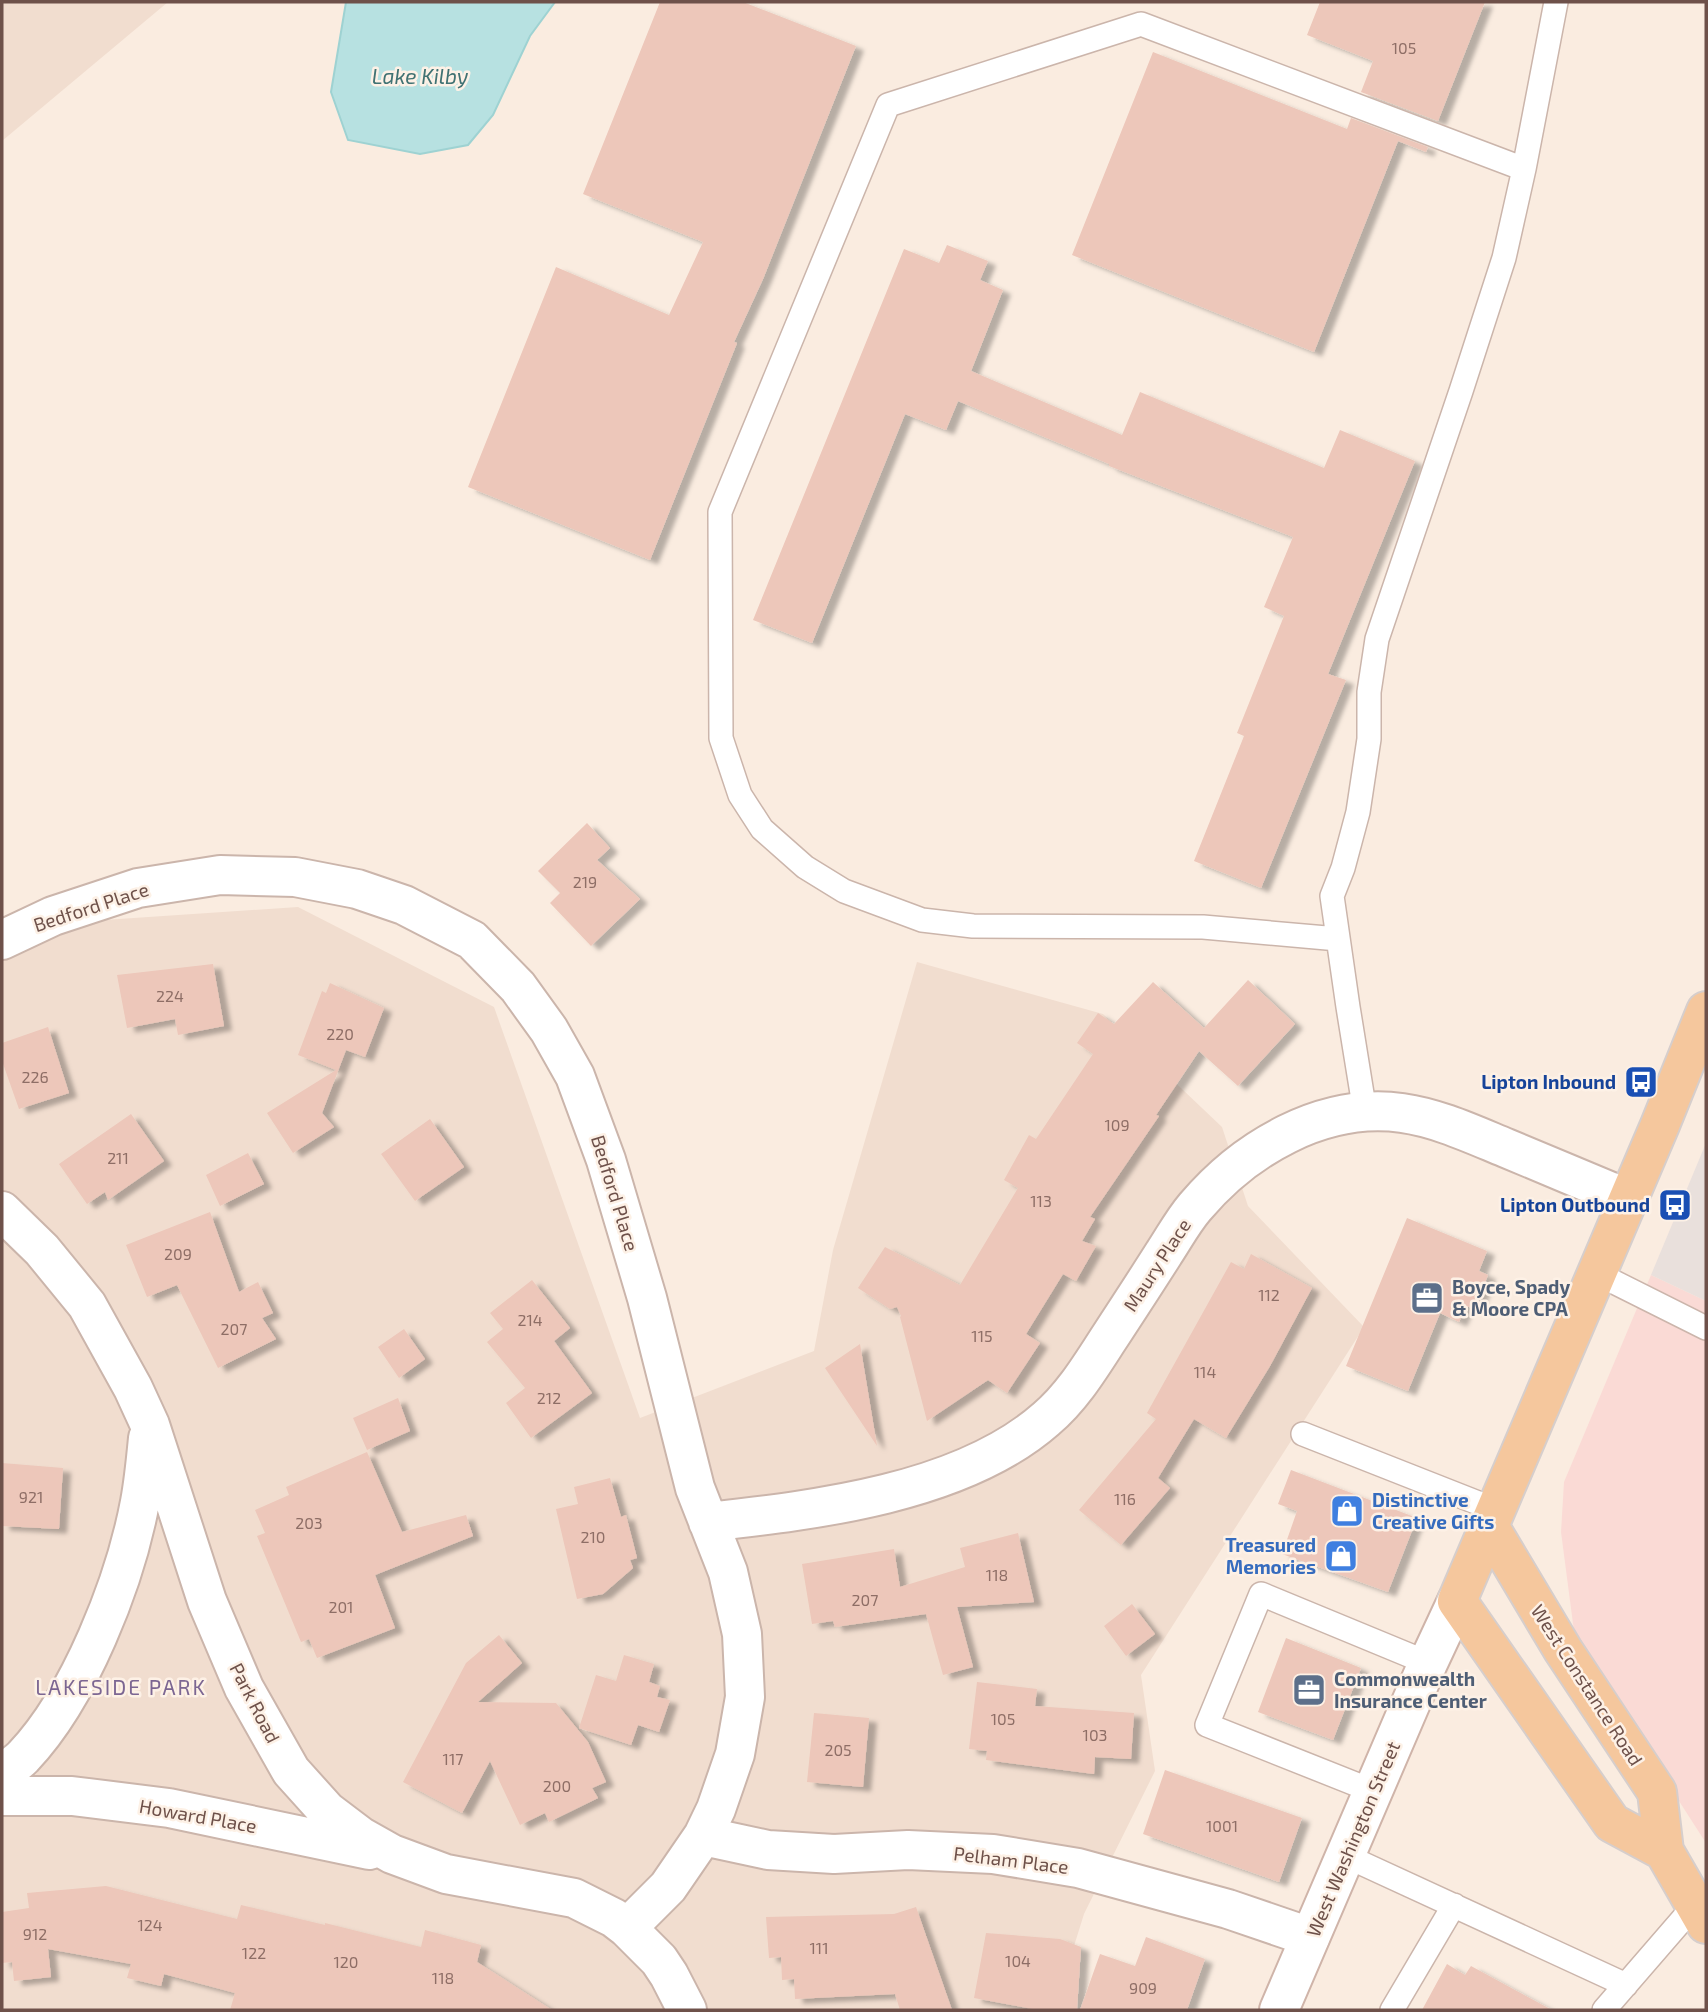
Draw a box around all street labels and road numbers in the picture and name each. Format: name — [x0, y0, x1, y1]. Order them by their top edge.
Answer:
street label: Bedford Place — [30, 877, 151, 936]
street label: Bedford Place — [587, 1132, 644, 1254]
street label: Maury Place — [1118, 1214, 1195, 1315]
street label: West Constance Road — [1527, 1600, 1648, 1770]
street label: Park Road — [226, 1659, 285, 1747]
street label: West Washington Street — [1301, 1738, 1404, 1940]
street label: Howard Place — [138, 1794, 259, 1837]
street label: Pelham Place — [952, 1841, 1070, 1878]

